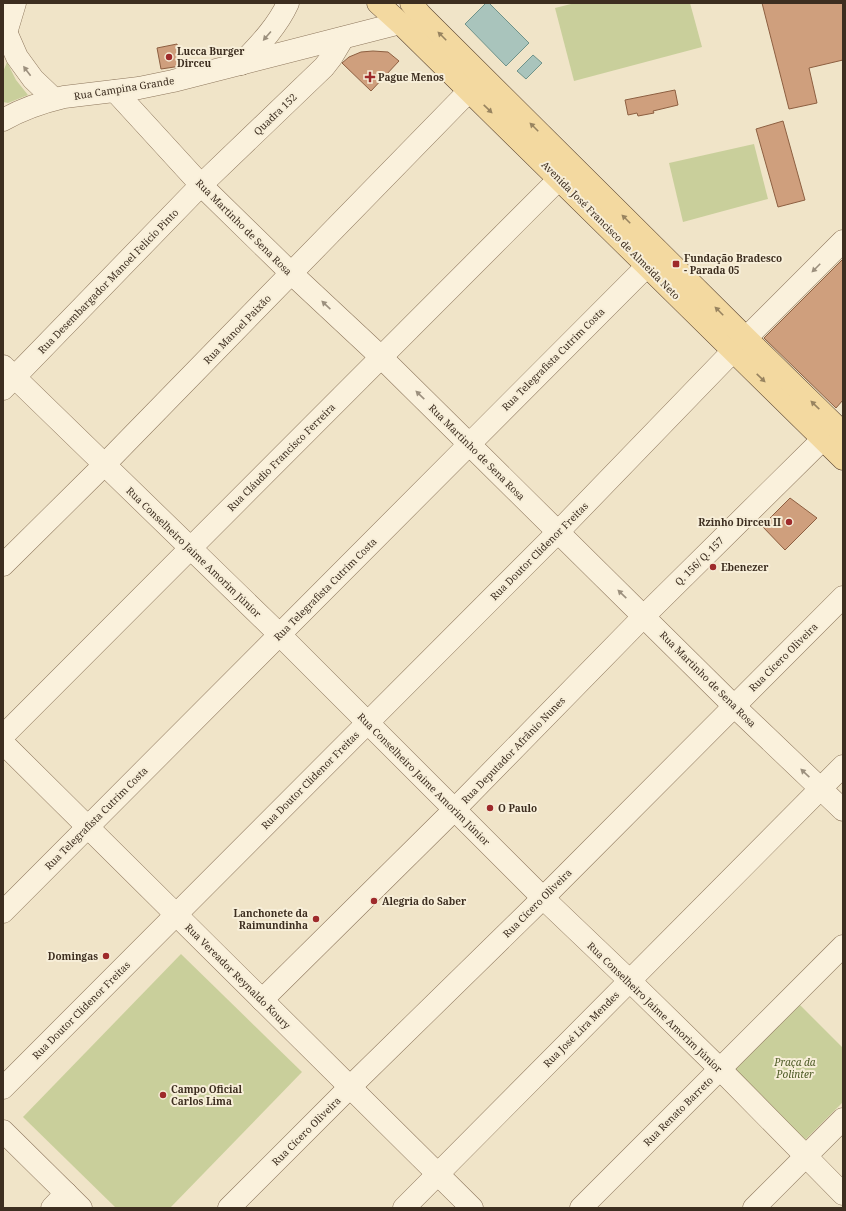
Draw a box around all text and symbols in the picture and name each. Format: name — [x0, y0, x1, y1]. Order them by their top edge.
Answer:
one-way arrow — [263, 30, 272, 41]
one-way arrow — [437, 31, 447, 41]
place label: Lucca Burger Dirceu — [177, 44, 245, 70]
marker: Lucca Burger Dirceu — [164, 52, 174, 62]
one-way arrow — [23, 65, 31, 76]
place label: Pague Menos — [378, 70, 444, 84]
marker: Pague Menos — [365, 72, 375, 82]
street label: Rua Campina Grande — [73, 73, 175, 103]
street label: Quadra 152 — [250, 90, 300, 138]
one-way arrow — [483, 104, 493, 114]
one-way arrow — [529, 122, 539, 132]
street label: Avenida José Francisco de Almeida Neto — [539, 158, 684, 303]
street label: Rua Martinho de Sena Rosa — [193, 176, 295, 278]
street label: Rua Desembargador Manoel Felicio Pinto — [35, 205, 182, 357]
one-way arrow — [621, 214, 631, 224]
place label: Fundação Bradesco - Parada 05 — [684, 251, 782, 277]
marker: Fundação Bradesco - Parada 05 — [671, 259, 681, 269]
one-way arrow — [811, 263, 820, 273]
street label: Rua Manoel Paixão — [200, 291, 274, 367]
one-way arrow — [321, 301, 330, 310]
street label: Rua Telegrafista Cutrim Costa — [498, 304, 608, 414]
one-way arrow — [714, 306, 723, 316]
one-way arrow — [756, 373, 766, 383]
one-way arrow — [415, 390, 425, 400]
street label: Rua Cláudio Francisco Ferreira — [224, 400, 338, 514]
street label: Rua Martinho de Sena Rosa — [426, 401, 528, 503]
one-way arrow — [810, 401, 820, 410]
street label: Rua Conselheiro Jaime Amorim Júnior — [123, 484, 265, 621]
street label: Rua Doutor Clidenor Freitas — [487, 499, 591, 603]
place label: Rzinho Dirceu II — [698, 515, 781, 529]
marker: Rzinho Dirceu II — [784, 517, 794, 527]
street label: Q. 156/ Q. 157 — [672, 533, 727, 588]
street label: Rua Telegrafista Cutrim Costa — [270, 534, 380, 644]
place label: Ebenezer — [721, 560, 769, 574]
marker: Ebenezer — [708, 562, 718, 572]
one-way arrow — [617, 590, 627, 599]
street label: Rua Cícero Oliveira — [746, 619, 821, 694]
street label: Rua Martinho de Sena Rosa — [657, 628, 759, 730]
street label: Rua Deputador Afrânio Nunes — [458, 693, 568, 807]
street label: Rua Conselheiro Jaime Amorim Júnior — [355, 710, 494, 849]
street label: Rua Doutor Clidenor Freitas — [258, 728, 362, 832]
street label: Rua Telegrafista Cutrim Costa — [41, 763, 151, 873]
one-way arrow — [800, 768, 810, 778]
place label: O Paulo — [498, 801, 537, 815]
marker: O Paulo — [485, 803, 495, 813]
street label: Rua Cícero Oliveira — [500, 865, 575, 940]
place label: Alegria do Saber — [382, 894, 467, 908]
marker: Alegria do Saber — [369, 896, 379, 906]
place label: Lanchonete da Raimundinha — [233, 906, 308, 932]
marker: Lanchonete da Raimundinha — [311, 914, 321, 924]
street label: Rua Vereador Reynaldo Koury — [182, 920, 294, 1032]
street label: Rua Conselheiro Jaime Amorim Júnior — [584, 939, 726, 1076]
place label: Domingas — [48, 949, 98, 963]
marker: Domingas — [101, 951, 111, 961]
street label: Rua Doutor Clidenor Freitas — [29, 958, 133, 1062]
street label: Rua José Lira Mendes — [540, 988, 622, 1070]
park label: Praça da Polinter — [773, 1055, 816, 1081]
street label: Rua Renato Barreto — [640, 1073, 716, 1149]
place label: Campo Oficial Carlos Lima — [171, 1082, 243, 1108]
marker: Campo Oficial Carlos Lima — [158, 1090, 168, 1100]
street label: Rua Cícero Oliveira — [269, 1093, 344, 1168]

